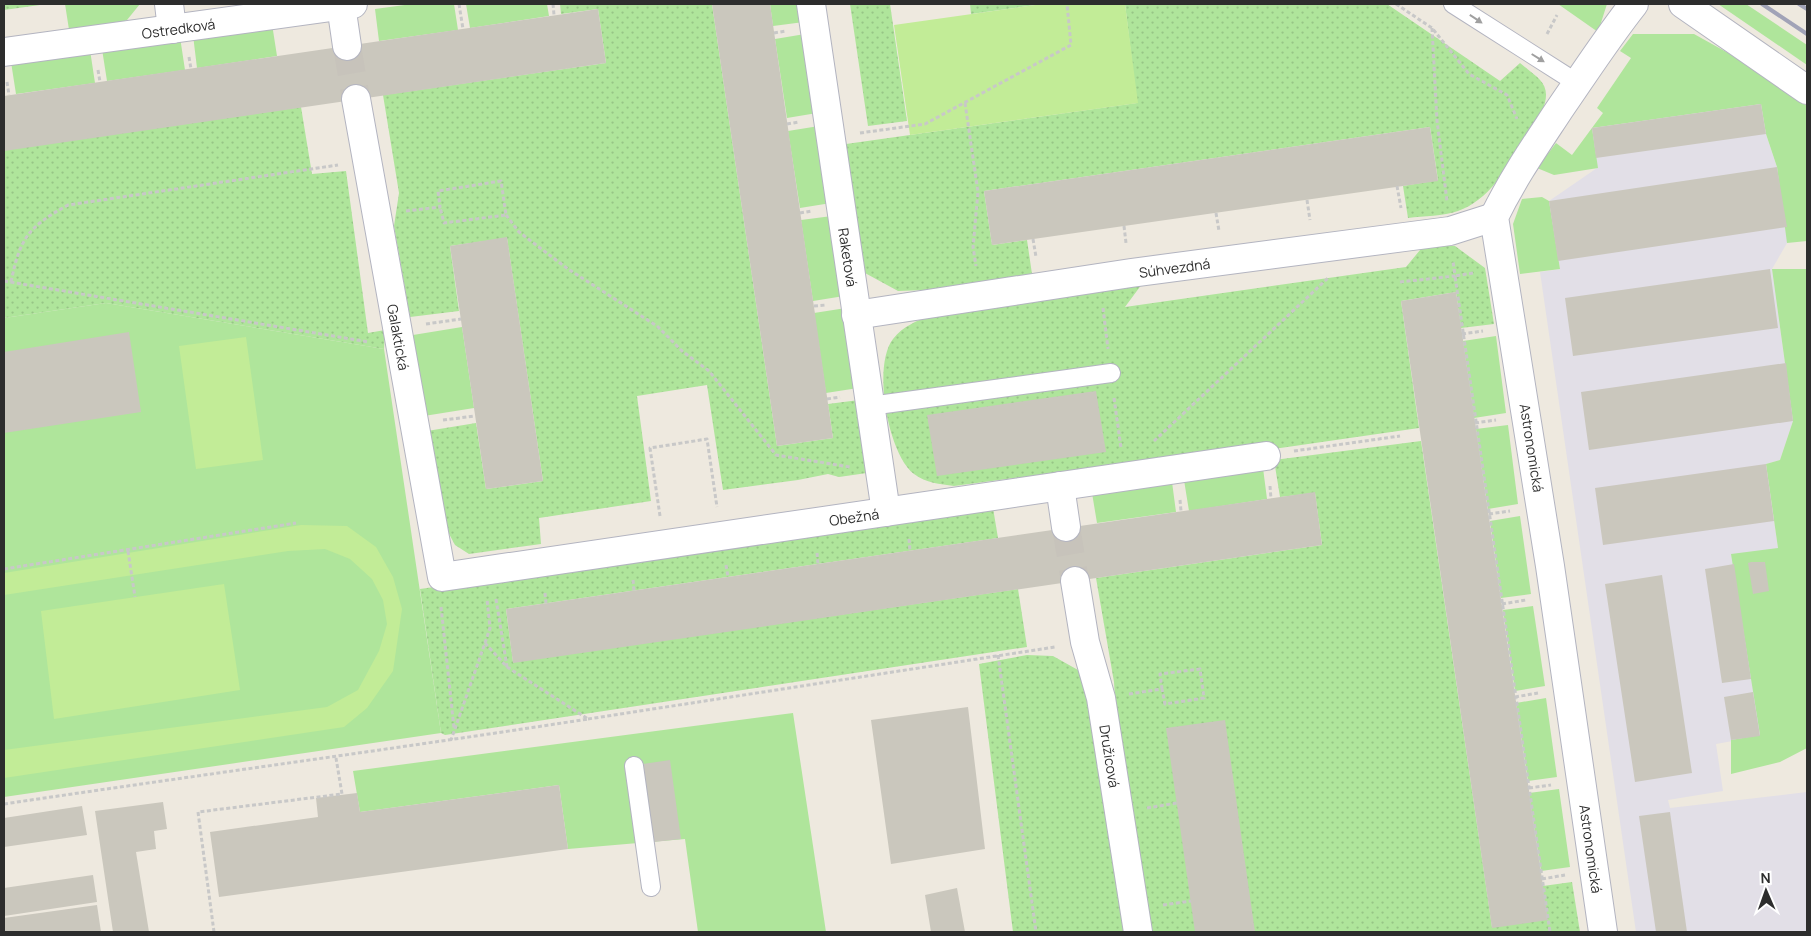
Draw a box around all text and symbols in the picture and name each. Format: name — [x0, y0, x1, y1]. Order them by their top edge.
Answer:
street label: Ostredková — [140, 14, 216, 42]
one-way arrow — [1469, 14, 1482, 24]
one-way arrow — [1531, 53, 1544, 63]
street label: Raketová — [835, 226, 862, 288]
street label: Súhvezdná — [1138, 253, 1211, 281]
street label: Galaktická — [384, 302, 414, 372]
street label: Astronomická — [1516, 402, 1548, 494]
street label: Obežná — [828, 503, 880, 530]
street label: Družicová — [1096, 723, 1125, 789]
street label: Astronomická — [1575, 804, 1607, 894]
north arrow — [1741, 866, 1791, 916]
text: N — [1760, 868, 1771, 887]

